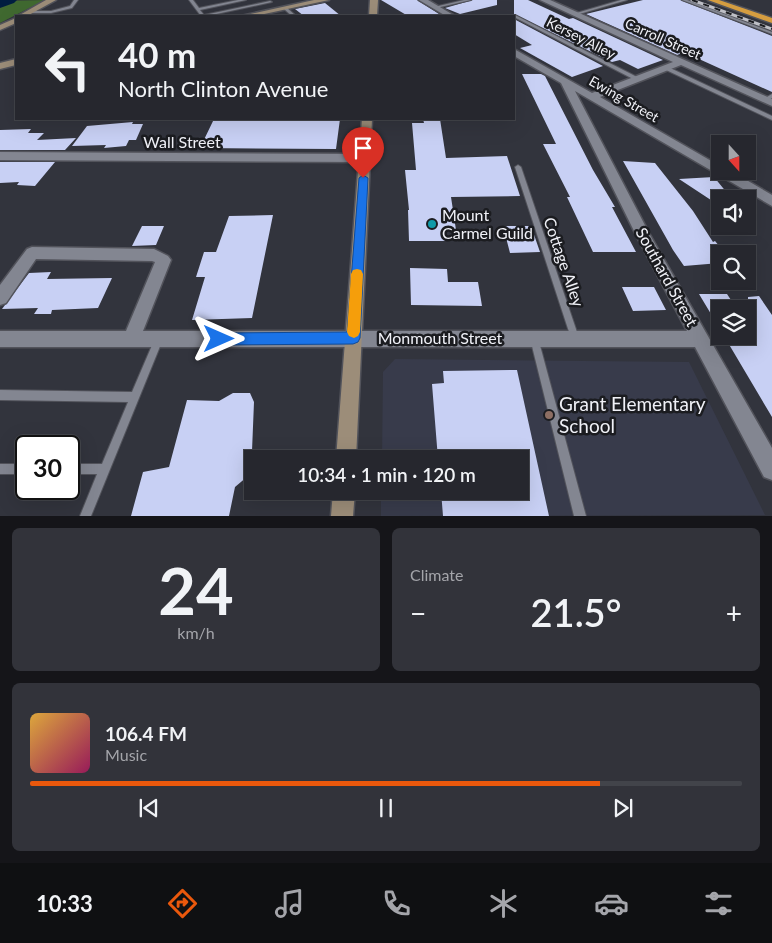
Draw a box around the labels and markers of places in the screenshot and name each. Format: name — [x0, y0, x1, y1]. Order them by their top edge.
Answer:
pin — [342, 127, 384, 178]
place label: Mount Carmel Guild — [442, 205, 533, 242]
marker: Mount Carmel Guild — [426, 218, 438, 230]
place label: Grant Elementary School — [559, 392, 706, 437]
marker: Grant Elementary School — [543, 409, 555, 421]

